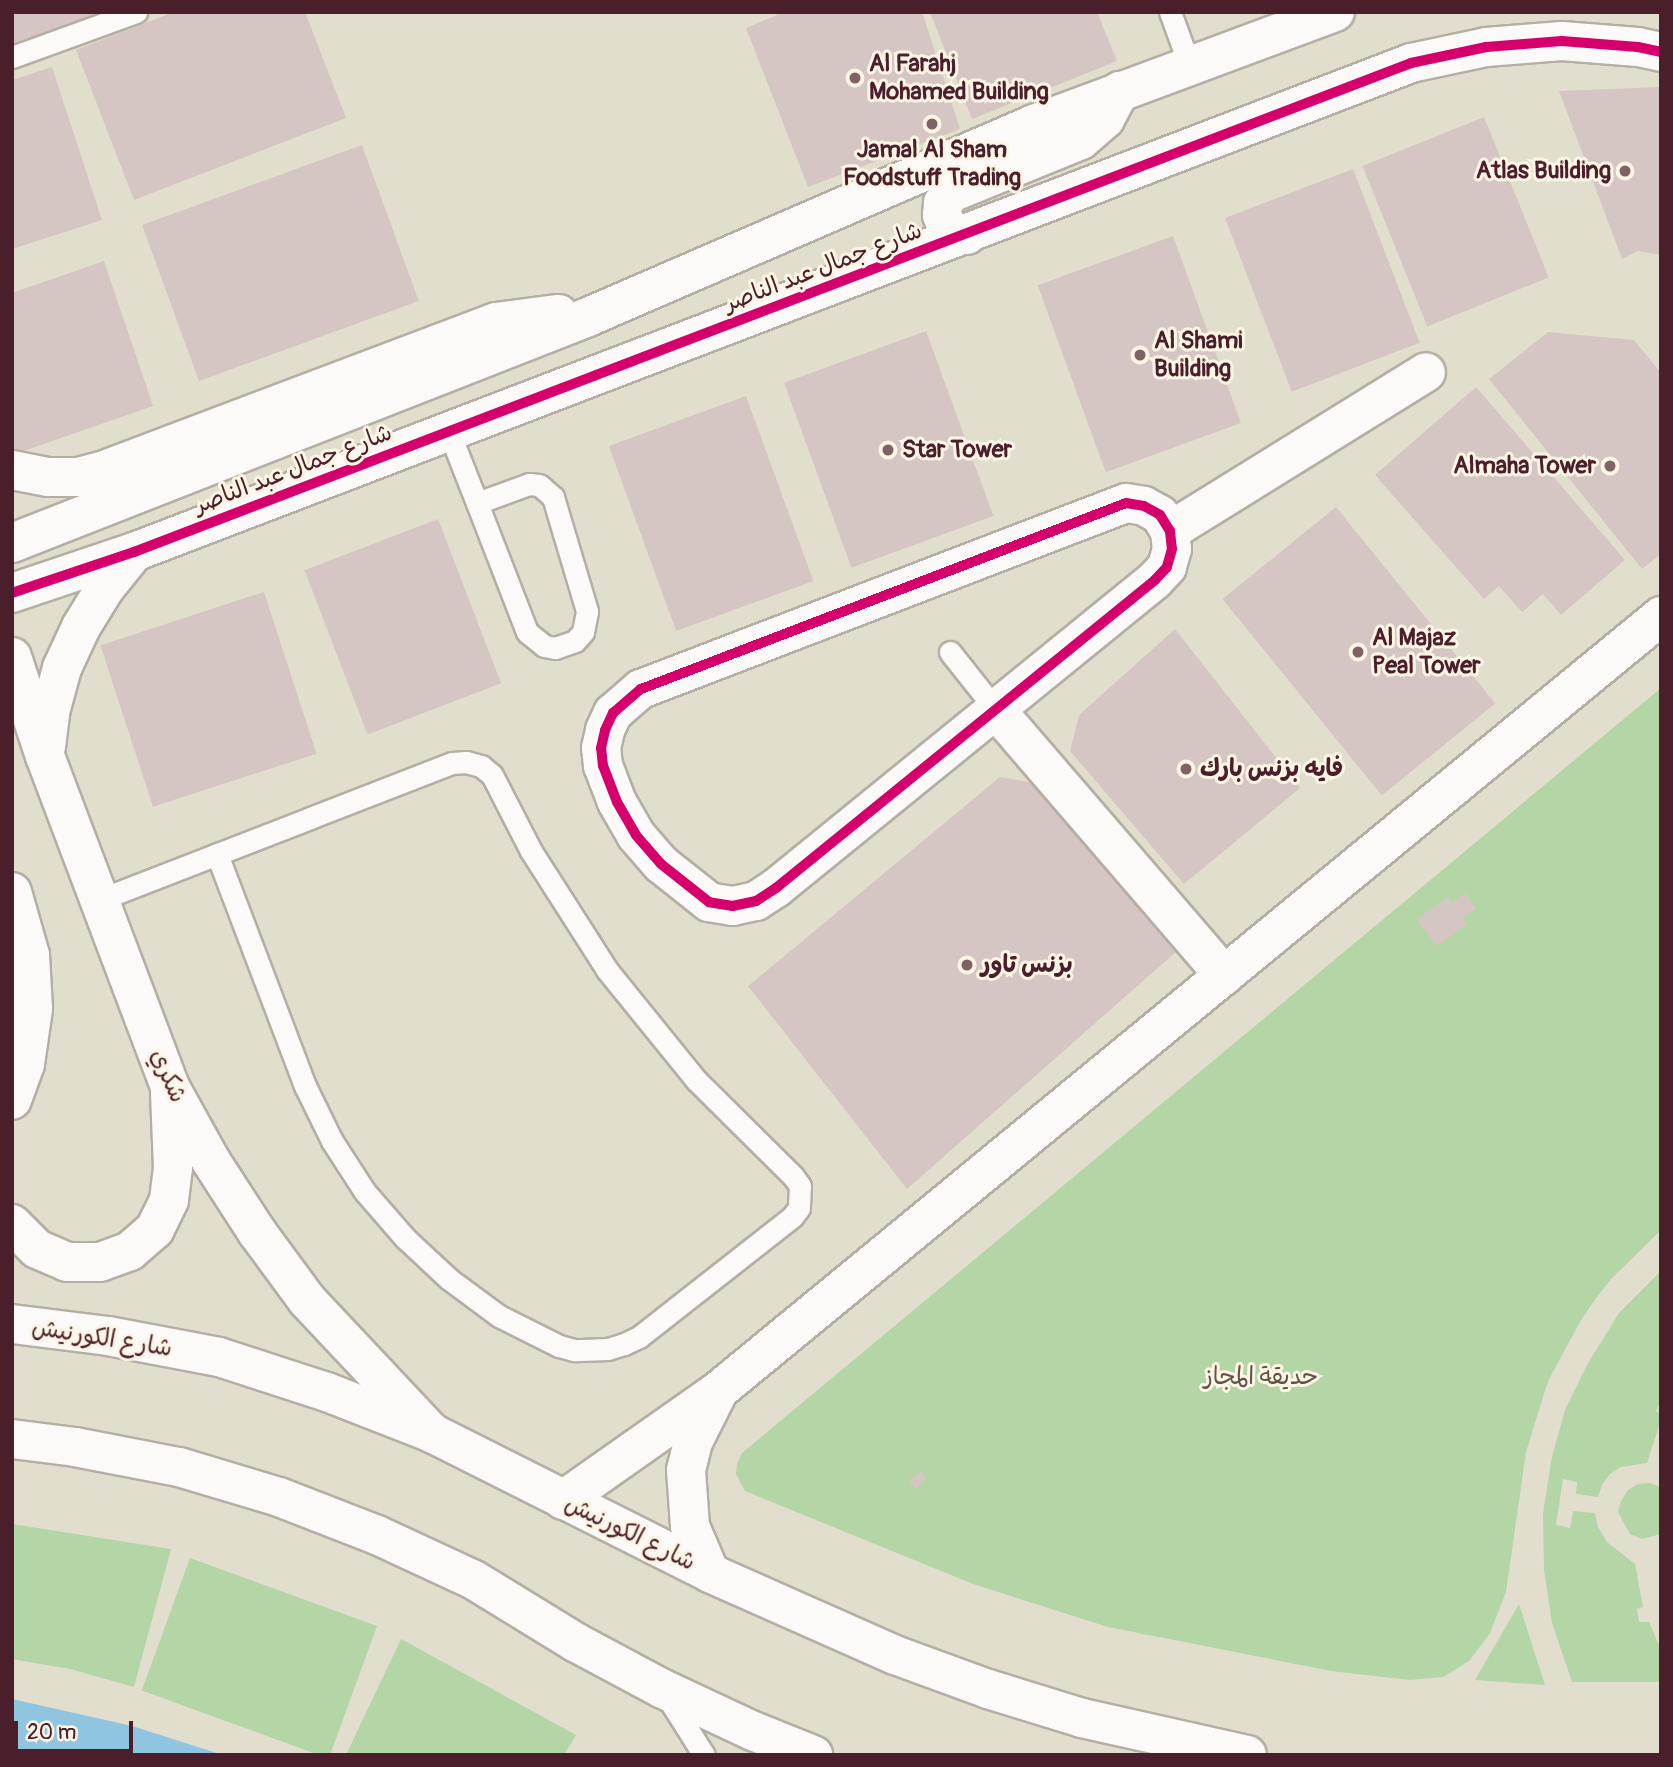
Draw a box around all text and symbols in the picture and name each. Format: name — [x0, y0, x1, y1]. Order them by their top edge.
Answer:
place label: Al Farahj Mohamed Building — [869, 50, 1049, 106]
marker: Al Farahj Mohamed Building — [847, 70, 863, 86]
marker: Jamal Al Sham Foodstuff Trading — [924, 116, 940, 132]
place label: Jamal Al Sham Foodstuff Trading — [843, 136, 1021, 192]
place label: Atlas Building — [1476, 157, 1611, 185]
marker: Atlas Building — [1617, 163, 1633, 179]
street label: شارع جمال عبد الناصر — [720, 216, 926, 318]
place label: Al Shami Building — [1154, 327, 1242, 383]
marker: Al Shami Building — [1132, 347, 1148, 363]
street label: شارع جمال عبد الناصر — [190, 418, 396, 520]
place label: Star Tower — [902, 436, 1012, 464]
marker: Star Tower — [880, 442, 896, 458]
place label: Almaha Tower — [1453, 452, 1596, 480]
marker: Almaha Tower — [1602, 458, 1618, 474]
place label: Al Majaz Peal Tower — [1372, 624, 1481, 680]
marker: Al Majaz Peal Tower — [1350, 644, 1366, 660]
place label: فايه بزنس بارك — [1200, 755, 1343, 783]
marker: فايه بزنس بارك — [1178, 761, 1194, 777]
place label: بزنس تاور — [981, 951, 1073, 979]
marker: بزنس تاور — [959, 957, 975, 973]
street label: شكري — [144, 1045, 192, 1107]
street label: شارع الكورنيش — [30, 1313, 174, 1363]
park label: حديقة المجاز — [1204, 1363, 1318, 1391]
street label: شارع الكورنيش — [560, 1489, 700, 1577]
scale bar — [18, 1708, 136, 1752]
text: 20 m — [27, 1719, 76, 1746]

